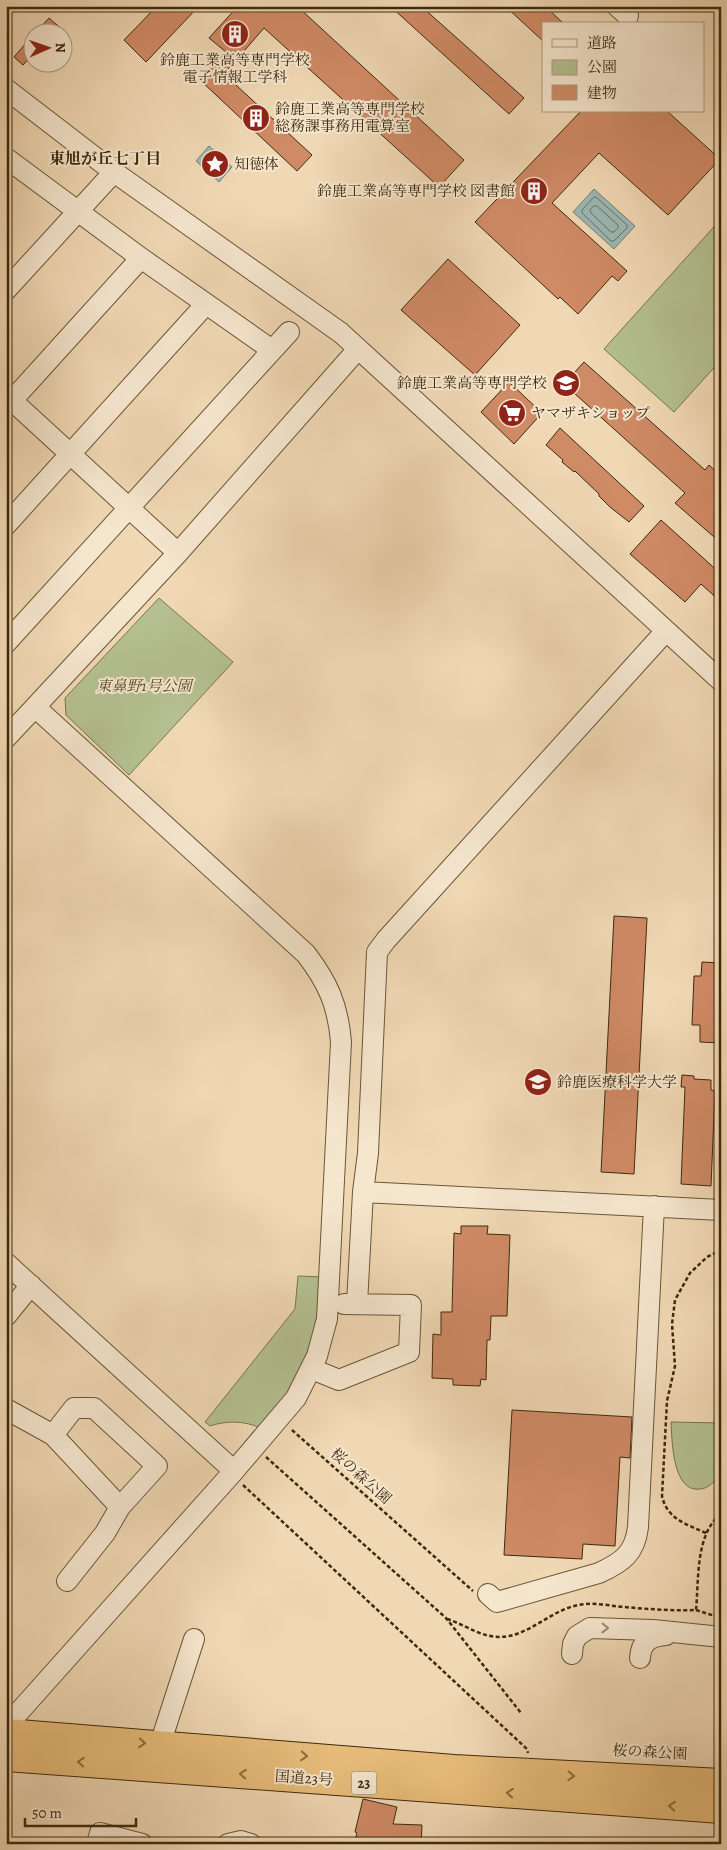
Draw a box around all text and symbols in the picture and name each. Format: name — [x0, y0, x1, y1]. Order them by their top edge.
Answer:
building icon: 鈴鹿工業高等専門学校 電子情報工学科 — [220, 19, 250, 49]
north arrow — [22, 22, 72, 72]
legend — [542, 22, 704, 112]
text: 道路 — [587, 33, 617, 53]
text: N — [51, 42, 70, 53]
place label: 鈴鹿工業高等専門学校 電子情報工学科 — [160, 50, 310, 87]
text: 公園 — [587, 57, 617, 77]
text: 建物 — [587, 83, 617, 103]
place label: 鈴鹿工業高等専門学校 総務課事務用電算室 — [275, 99, 425, 136]
building icon: 鈴鹿工業高等専門学校 総務課事務用電算室 — [241, 103, 271, 133]
district label: 東旭が丘七丁目 — [49, 148, 161, 170]
place icon: 知徳体 — [200, 149, 230, 179]
place label: 知徳体 — [234, 154, 279, 174]
building icon: 鈴鹿工業高等専門学校 図書館 — [519, 176, 549, 206]
place label: 鈴鹿工業高等専門学校 図書館 — [317, 181, 515, 201]
school or university icon: 鈴鹿工業高等専門学校 — [551, 368, 581, 398]
place label: 鈴鹿工業高等専門学校 — [397, 373, 547, 393]
supermarket icon: ヤマザキショップ — [497, 398, 527, 428]
place label: ヤマザキショップ — [531, 403, 651, 423]
park label: 東鼻野1号公園 — [96, 676, 195, 696]
school or university icon: 鈴鹿医療科学大学 — [523, 1067, 553, 1097]
place label: 鈴鹿医療科学大学 — [557, 1072, 677, 1092]
street label: 桜の森公園 — [326, 1443, 396, 1509]
one-way arrow — [602, 1623, 609, 1633]
one-way arrow — [138, 1737, 146, 1748]
street label: 桜の森公園 — [612, 1740, 688, 1764]
one-way arrow — [300, 1751, 308, 1762]
one-way arrow — [77, 1757, 85, 1768]
street label: 国道23号 — [274, 1766, 334, 1790]
one-way arrow — [239, 1769, 247, 1780]
one-way arrow — [567, 1770, 575, 1781]
road number: 23 — [352, 1772, 376, 1795]
one-way arrow — [506, 1788, 514, 1799]
scale bar — [25, 1795, 136, 1827]
one-way arrow — [668, 1800, 676, 1811]
text: 50 m — [32, 1803, 62, 1823]

